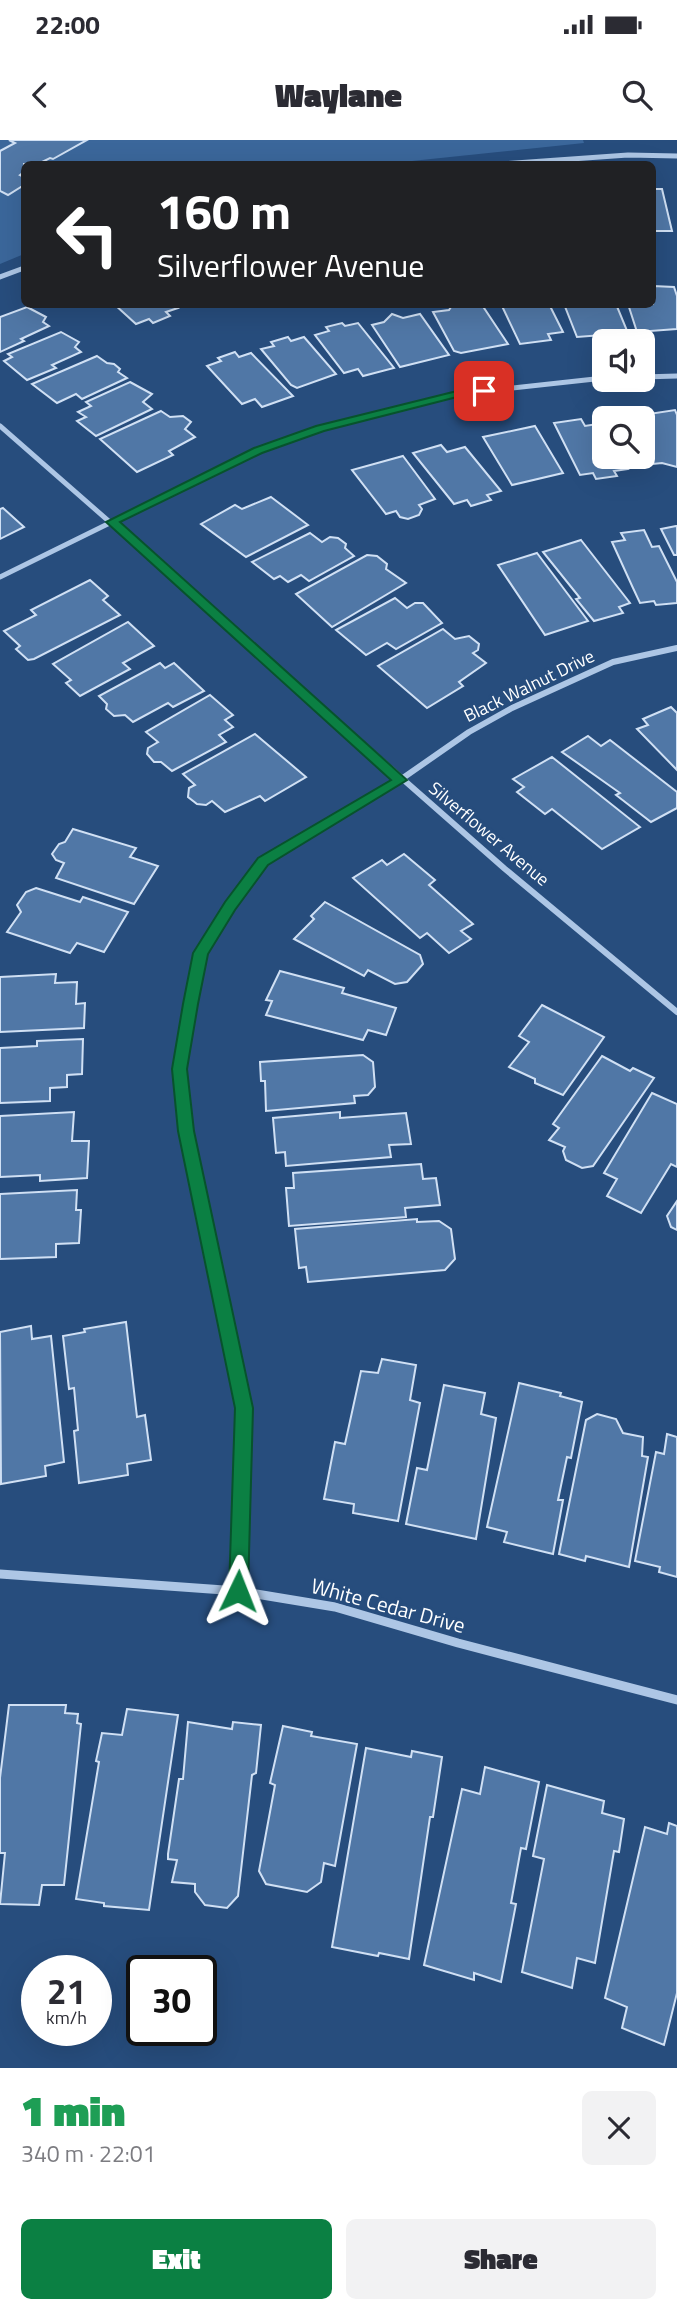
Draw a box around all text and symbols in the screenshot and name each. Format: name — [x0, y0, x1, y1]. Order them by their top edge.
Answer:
text: 22:00 — [35, 5, 100, 44]
text: Waylane — [275, 71, 402, 119]
icon: back — [21, 76, 59, 114]
icon: search — [618, 76, 656, 114]
text: 160 m — [157, 173, 291, 248]
icon: left — [42, 189, 133, 280]
text: Silverflower Avenue — [157, 241, 424, 289]
map controls — [592, 329, 655, 469]
button: sound — [592, 329, 655, 392]
pin — [454, 361, 514, 421]
icon: arrive — [465, 372, 503, 410]
button: search — [592, 406, 655, 469]
street label: Black Walnut Drive — [459, 642, 599, 729]
street label: Silverflower Avenue — [423, 775, 556, 892]
position arrow — [201, 1554, 275, 1628]
street label: White Cedar Drive — [308, 1569, 469, 1641]
speed limit sign: 30 — [126, 1955, 217, 2046]
text: 21 — [47, 1964, 86, 2018]
text: km/h — [46, 2004, 87, 2031]
text: 1 min — [21, 2078, 125, 2142]
button: close — [582, 2091, 656, 2165]
text: 340 m · 22:01 — [21, 2136, 156, 2171]
button: Exit — [21, 2219, 332, 2299]
button: Share — [346, 2219, 656, 2299]

